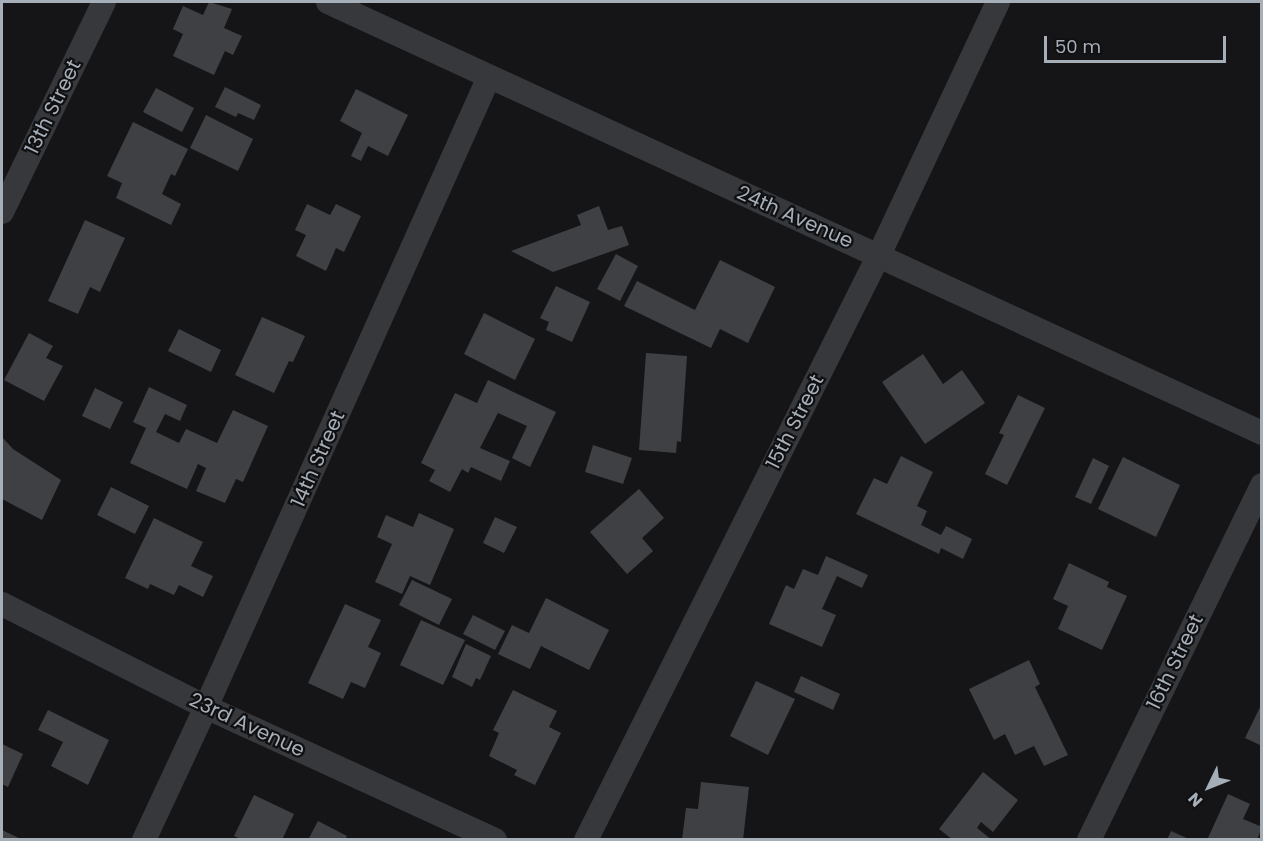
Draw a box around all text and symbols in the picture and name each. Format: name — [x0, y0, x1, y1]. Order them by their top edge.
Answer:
scale bar — [1047, 24, 1228, 62]
text: 50 m — [1055, 34, 1101, 59]
street label: 13th Street — [20, 56, 86, 158]
street label: 24th Avenue — [733, 181, 857, 253]
street label: 15th Street — [761, 371, 829, 473]
street label: 14th Street — [286, 407, 350, 511]
street label: 16th Street — [1142, 610, 1208, 714]
street label: 23rd Avenue — [185, 688, 309, 762]
north arrow — [1179, 757, 1239, 817]
text: N — [1183, 787, 1208, 812]

